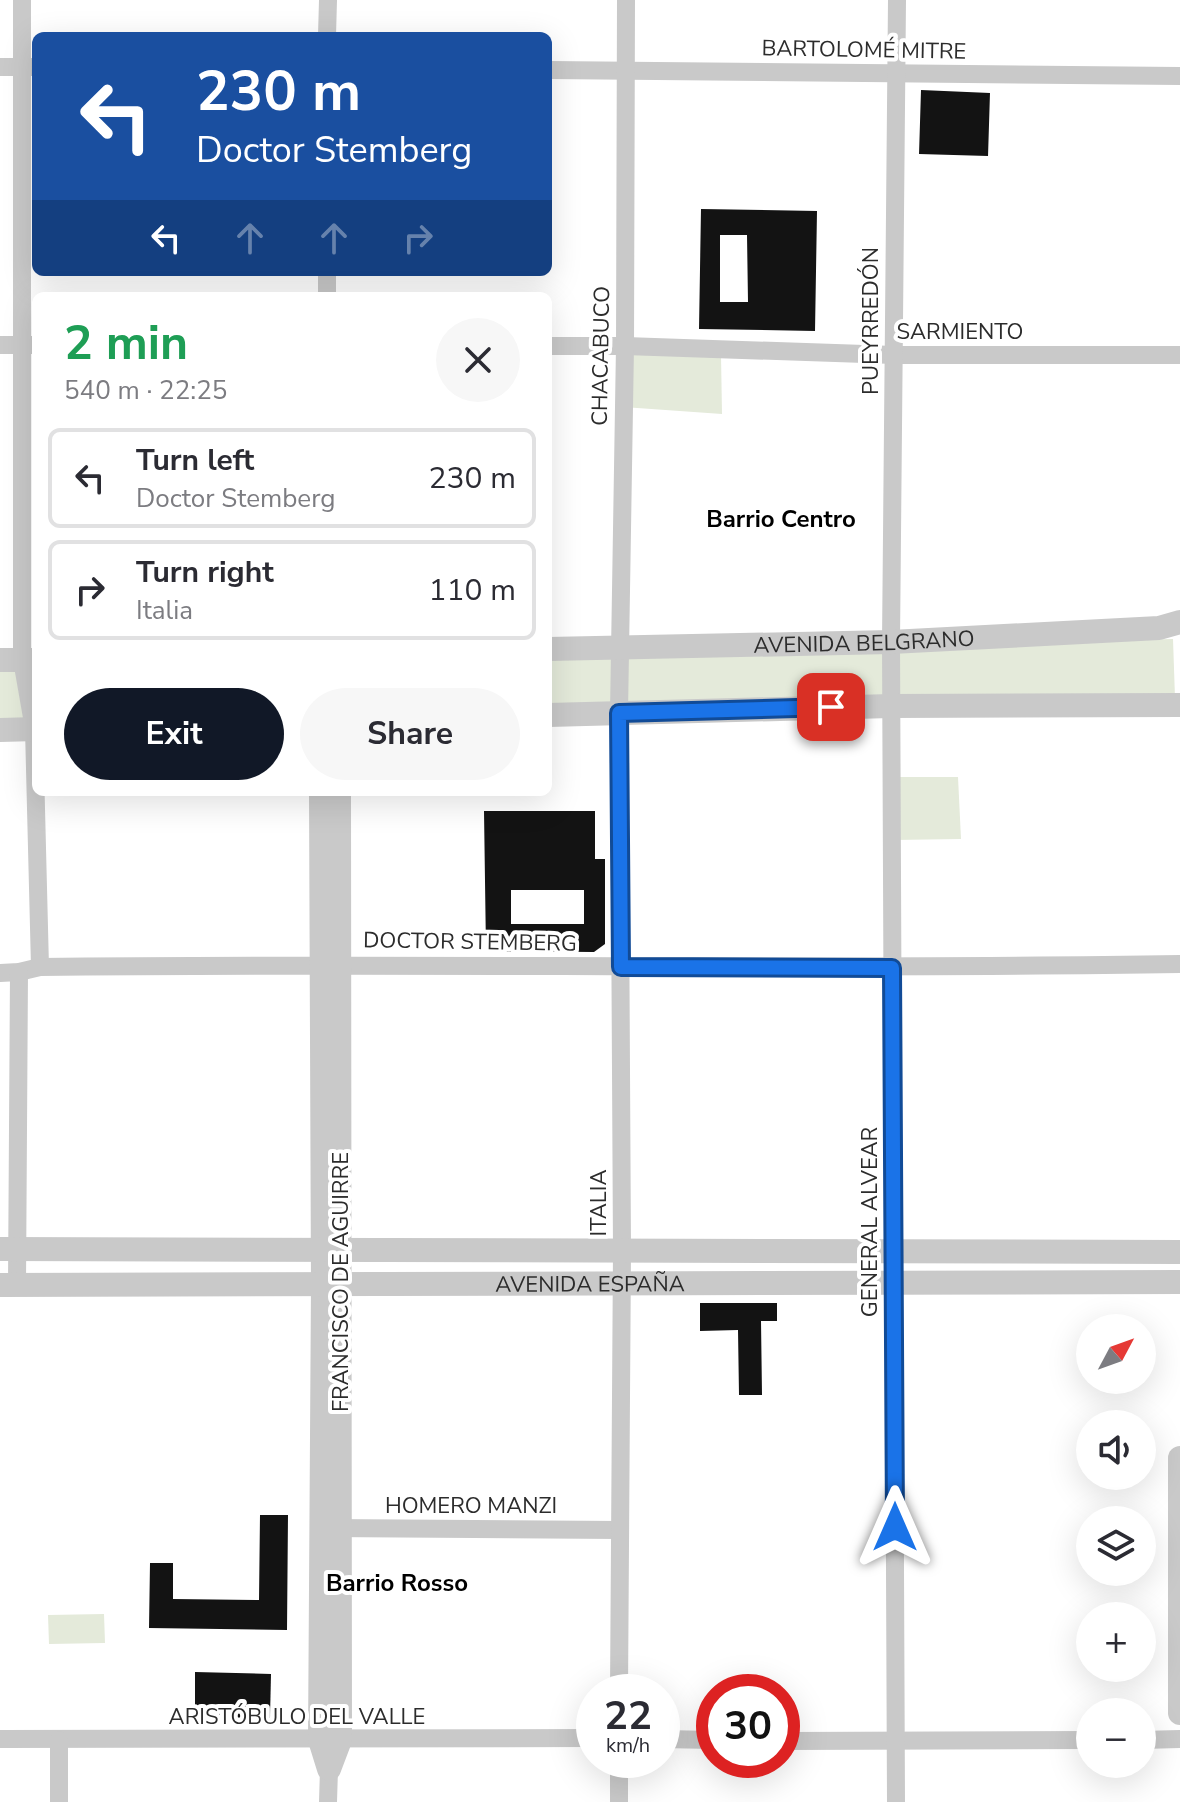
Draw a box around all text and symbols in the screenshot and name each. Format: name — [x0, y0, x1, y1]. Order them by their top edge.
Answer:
street label: BARTOLOMÉ MITRE — [761, 33, 967, 67]
text: 230 m — [196, 53, 361, 130]
icon: left — [64, 64, 168, 168]
text: Doctor Stemberg — [196, 126, 472, 175]
icon: left — [144, 216, 188, 260]
icon: ahead — [228, 216, 272, 260]
icon: ahead — [312, 216, 356, 260]
icon: right — [396, 216, 440, 260]
street label: PUEYRREDÓN — [856, 247, 886, 395]
street label: CHACABUCO — [585, 286, 617, 426]
text: 2 min — [64, 310, 188, 376]
street label: SARMIENTO — [897, 317, 1023, 347]
button: close — [436, 318, 520, 402]
text: 540 m · 22:25 — [64, 373, 227, 408]
text: Turn left — [136, 440, 254, 481]
icon: left — [68, 456, 112, 500]
text: 230 m — [429, 458, 516, 499]
text: Doctor Stemberg — [136, 481, 336, 516]
district label: Barrio Centro — [706, 503, 856, 535]
text: Turn right — [136, 552, 274, 593]
icon: right — [68, 568, 112, 612]
text: 110 m — [429, 570, 516, 611]
text: Italia — [136, 593, 193, 628]
street label: AVENIDA BELGRANO — [753, 624, 975, 661]
pin — [797, 673, 865, 741]
icon: arrive — [809, 685, 853, 729]
button: Exit — [64, 688, 284, 780]
button: Share — [300, 688, 520, 780]
street label: DOCTOR STEMBERG — [363, 925, 577, 959]
street label: GENERAL ALVEAR — [855, 1127, 885, 1317]
street label: FRANCISCO DE AGUIRRE — [326, 1152, 356, 1412]
street label: ITALIA — [584, 1170, 614, 1236]
street label: AVENIDA ESPAÑA — [495, 1269, 685, 1300]
north arrow — [1076, 1314, 1156, 1394]
map controls — [1076, 1314, 1156, 1778]
button: sound — [1076, 1410, 1156, 1490]
position arrow — [853, 1485, 937, 1569]
street label: HOMERO MANZI — [385, 1491, 557, 1521]
button: layers — [1076, 1506, 1156, 1586]
district label: Barrio Rosso — [326, 1567, 468, 1599]
button: + — [1076, 1602, 1156, 1682]
speed limit sign: 30 — [696, 1674, 800, 1778]
text: 22 — [604, 1689, 652, 1743]
button: − — [1076, 1698, 1156, 1778]
street label: ARISTÓBULO DEL VALLE — [169, 1702, 425, 1732]
text: km/h — [606, 1732, 650, 1759]

